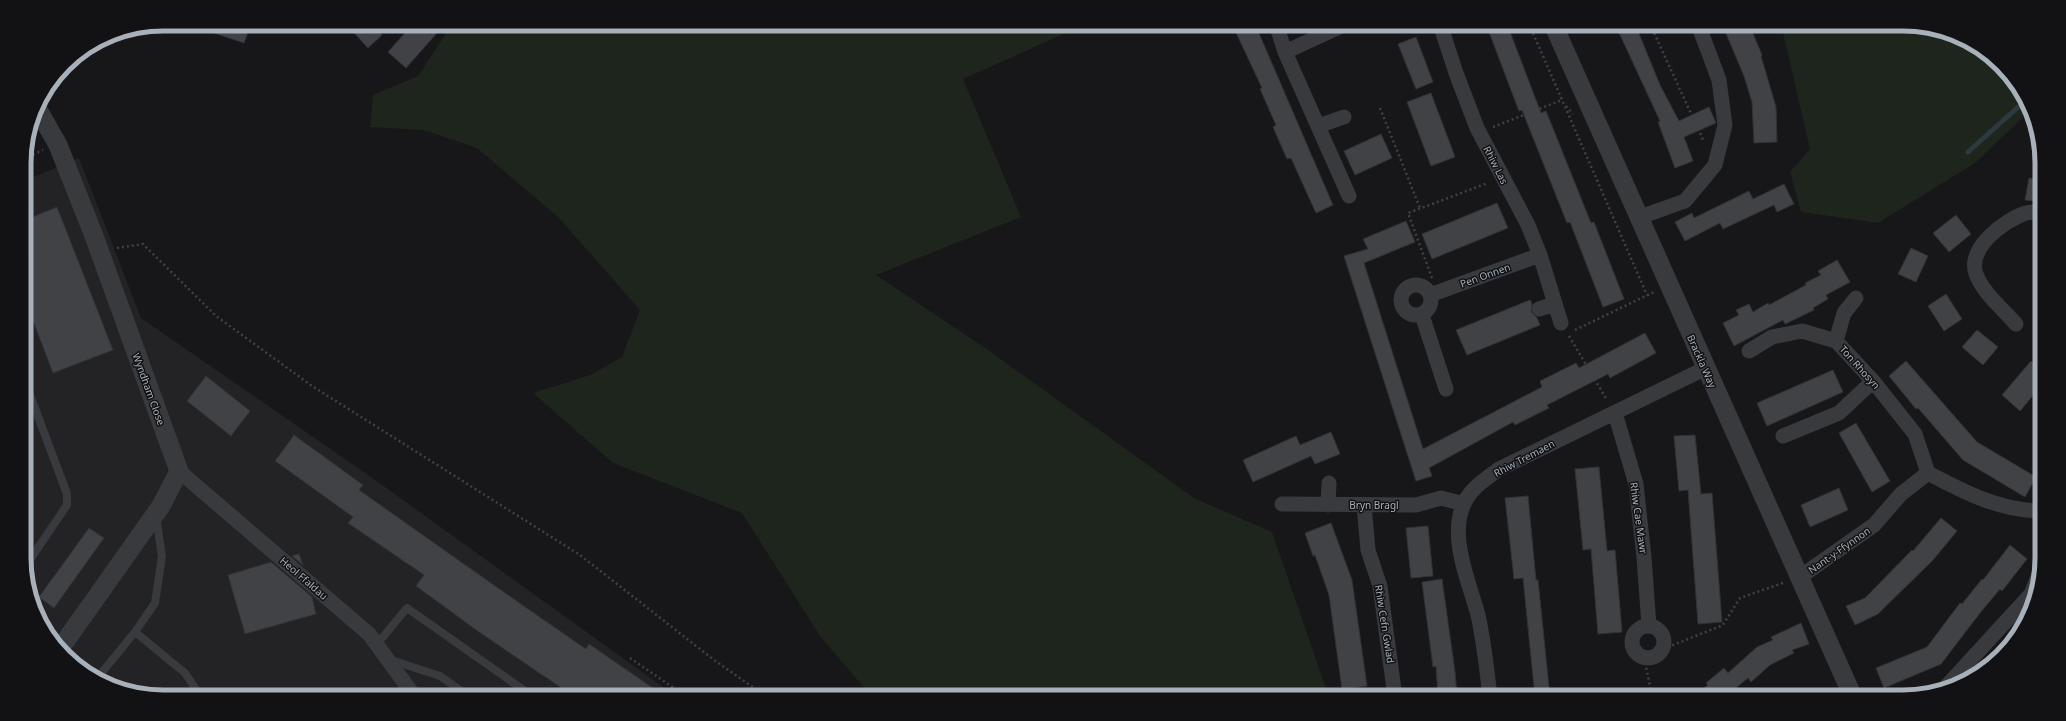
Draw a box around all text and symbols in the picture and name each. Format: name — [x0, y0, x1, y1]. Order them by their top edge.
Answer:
street label: Rhiw Las — [1480, 144, 1512, 187]
street label: Pen Onnen — [1458, 259, 1512, 291]
street label: Brackla Way — [1684, 332, 1720, 391]
street label: Ton Rhosyn — [1837, 342, 1883, 392]
street label: Wyndham Close — [129, 351, 169, 427]
street label: Rhiw Tremaen — [1491, 436, 1557, 480]
street label: Rhiw Cae Mawr — [1627, 481, 1651, 555]
street label: Bryn Bragl — [1349, 498, 1399, 512]
street label: Nant-y-Ffynnon — [1805, 523, 1873, 577]
street label: Heol Ffaldau — [277, 553, 331, 603]
street label: Rhiw Cefn Gwlad — [1372, 584, 1398, 664]

